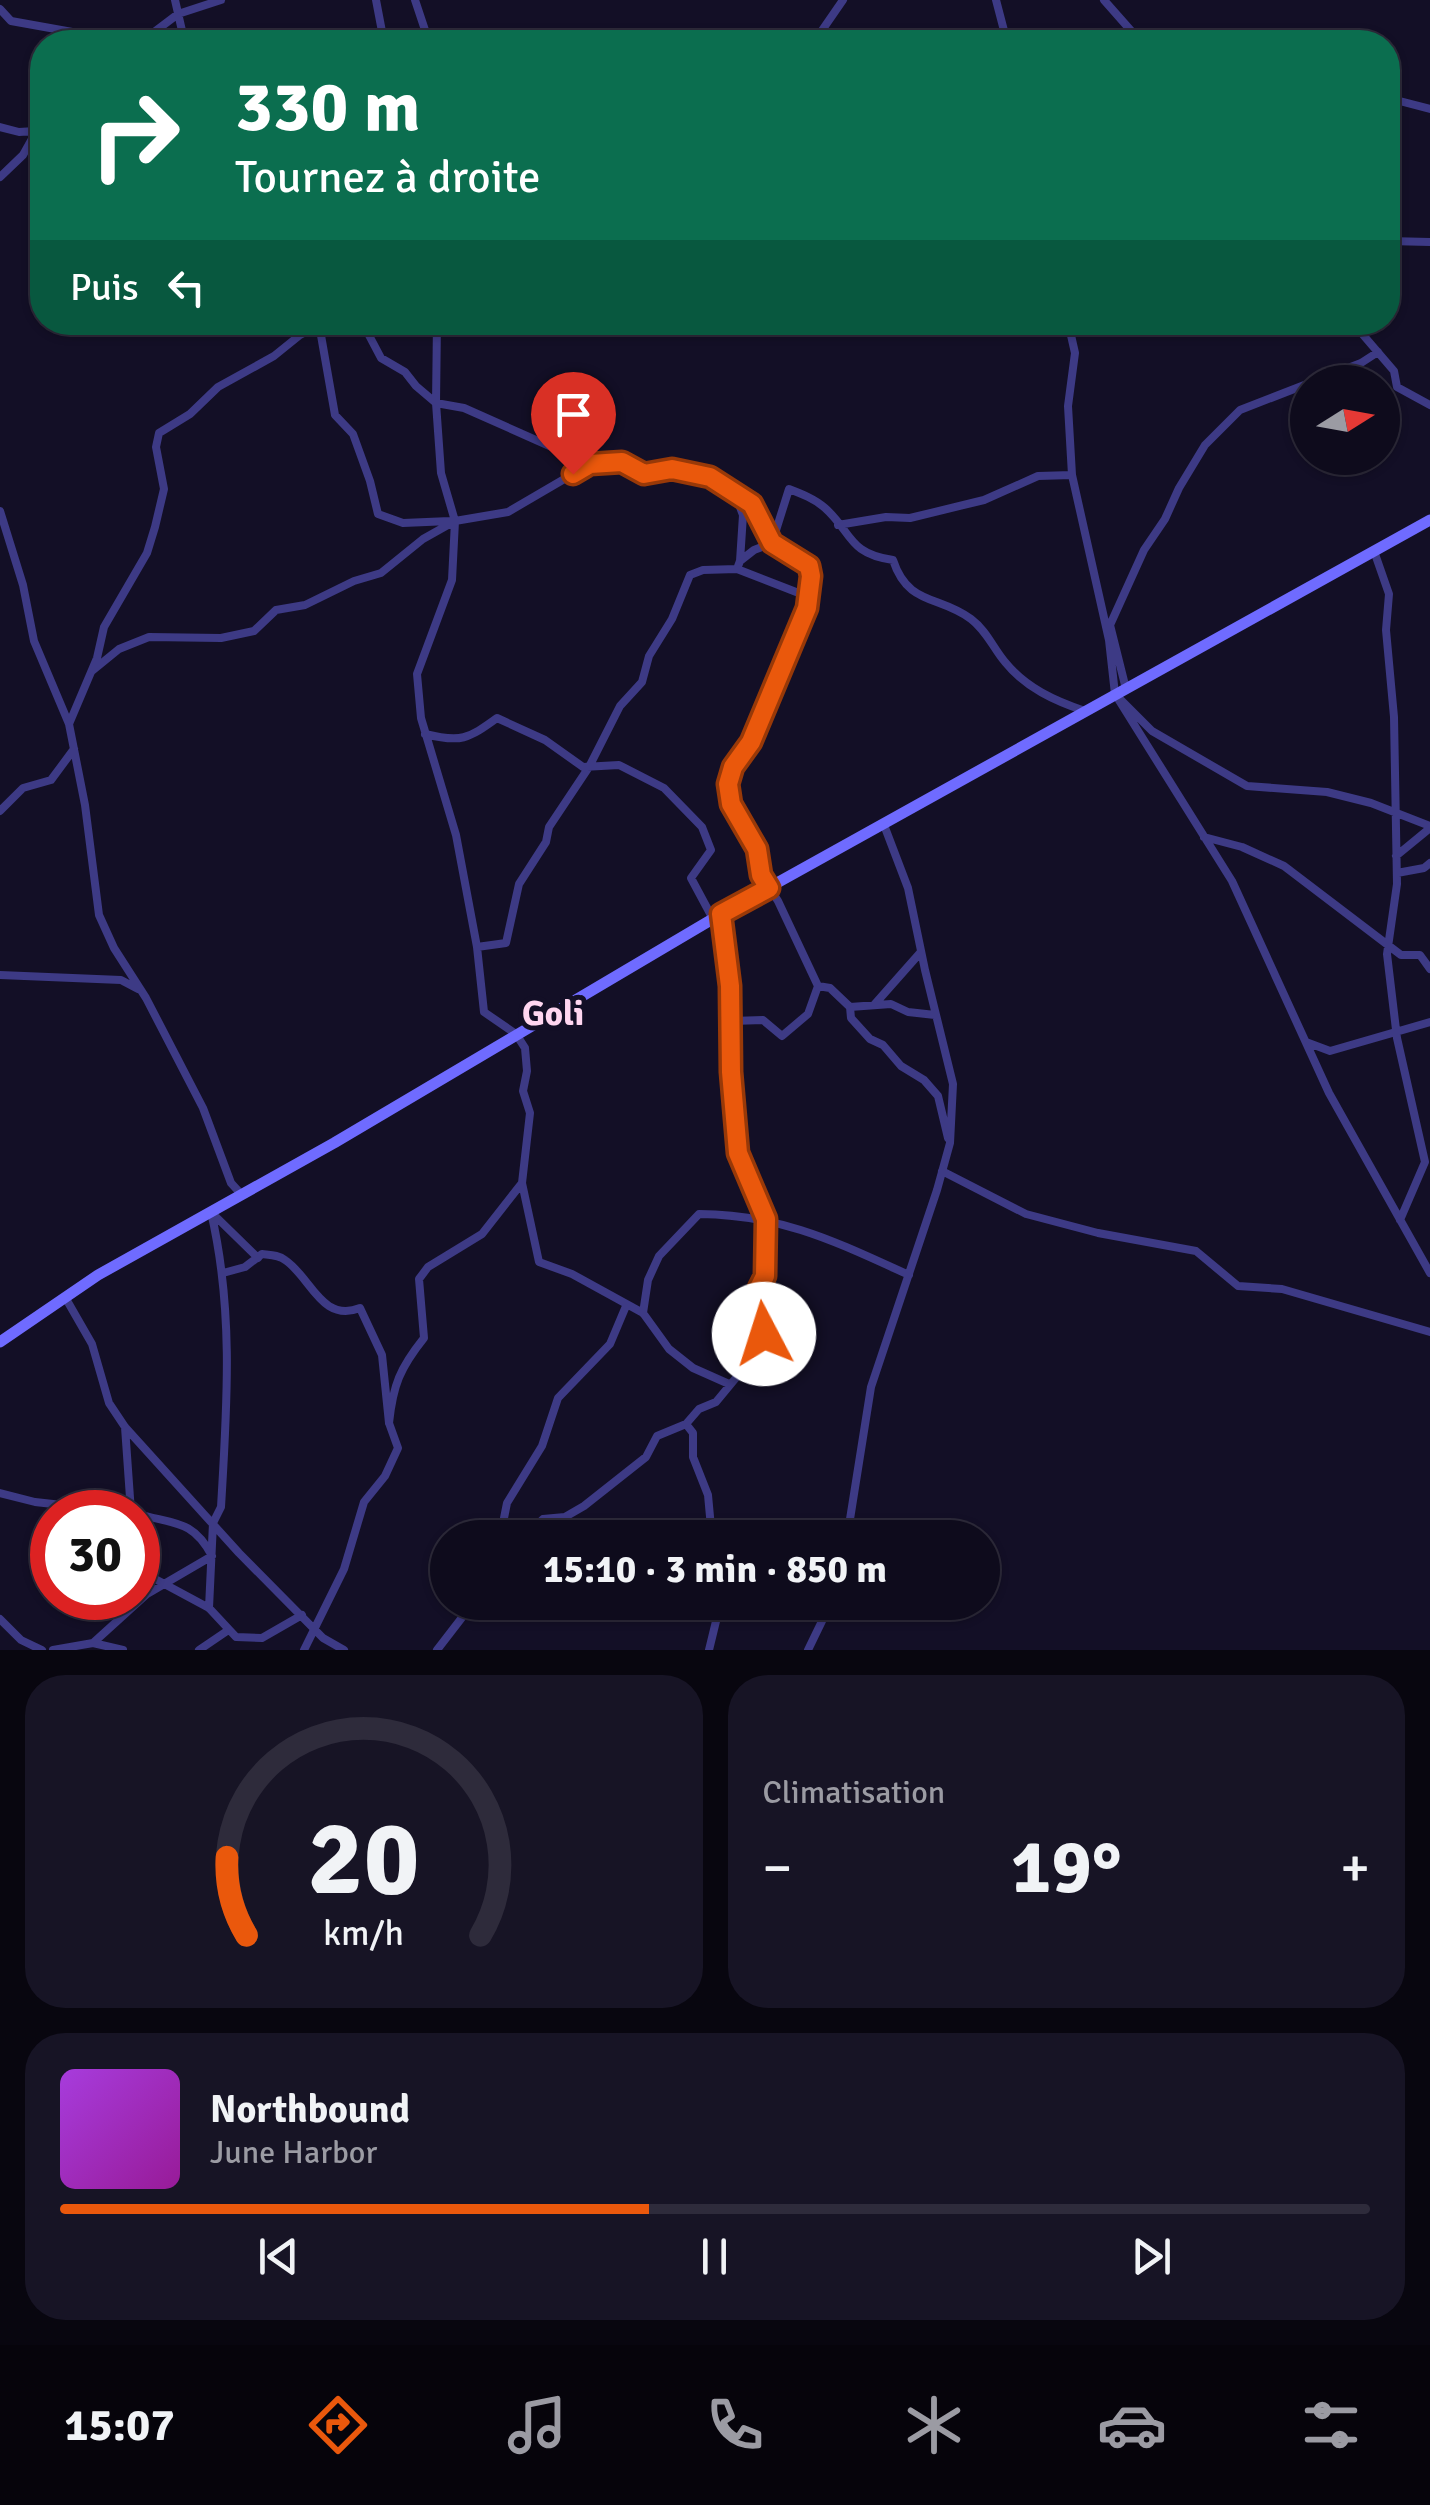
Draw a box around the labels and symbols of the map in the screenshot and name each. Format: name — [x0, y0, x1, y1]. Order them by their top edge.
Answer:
north arrow — [1290, 365, 1400, 475]
pin — [531, 372, 616, 475]
district label: Goli — [522, 992, 584, 1035]
position arrow — [712, 1282, 816, 1386]
speed limit sign: 30 — [30, 1490, 160, 1620]

